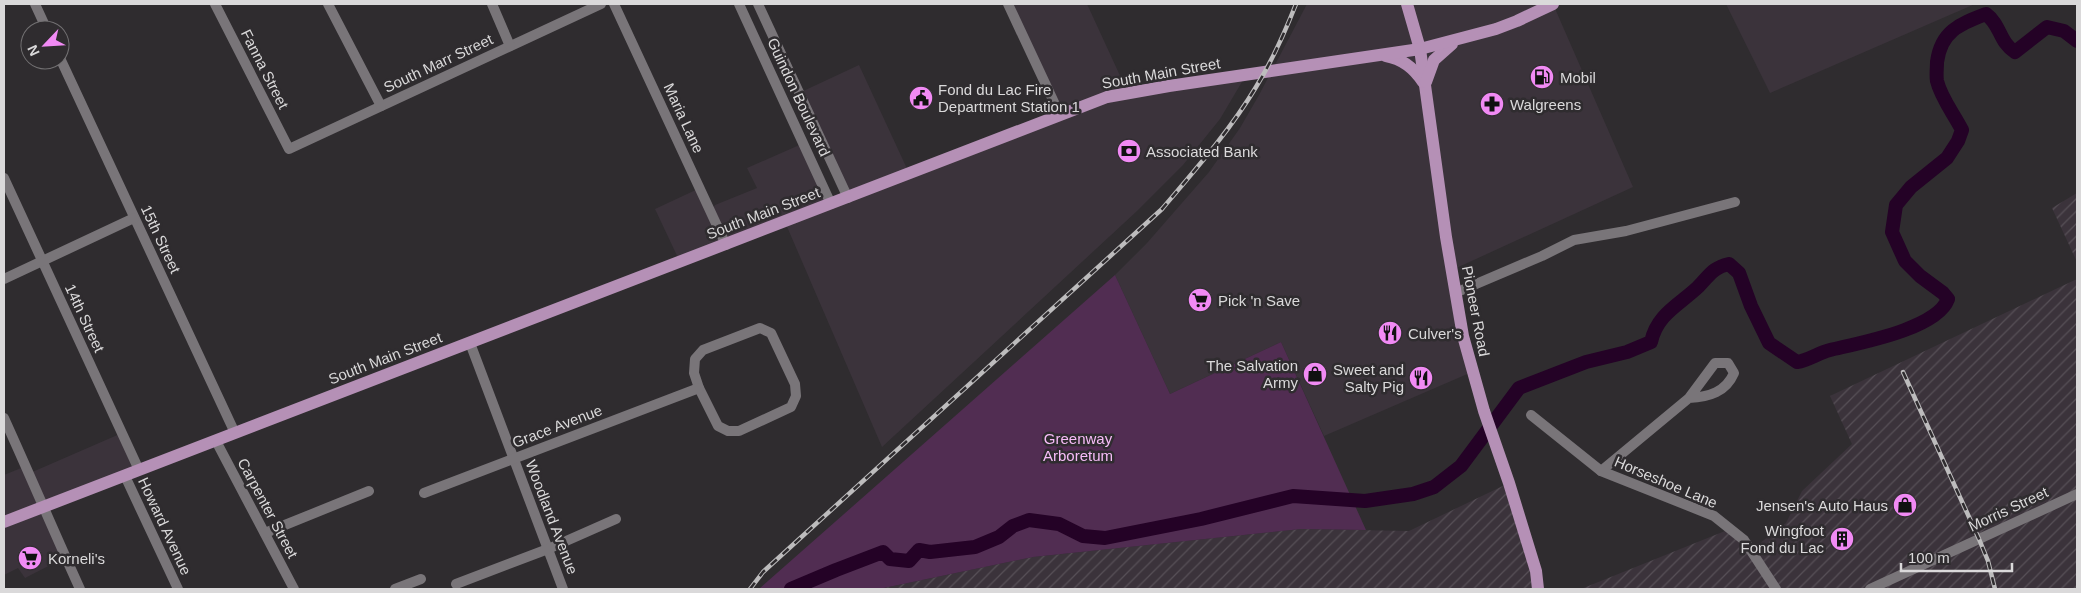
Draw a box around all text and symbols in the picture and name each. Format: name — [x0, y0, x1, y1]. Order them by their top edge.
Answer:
north arrow — [20, 20, 70, 70]
street label: Fanna Street — [238, 27, 293, 112]
street label: South Marr Street — [381, 30, 496, 96]
street label: Guindon Boulevard — [764, 35, 834, 159]
text: N — [24, 43, 43, 58]
street label: South Main Street — [1100, 54, 1222, 92]
fuel station icon: Mobil — [1529, 64, 1555, 90]
place label: Mobil — [1560, 69, 1596, 86]
street label: Maria Lane — [660, 80, 708, 156]
place label: Fond du Lac Fire Department Station 1 — [938, 81, 1080, 115]
public building icon: Fond du Lac Fire Department Station 1 — [908, 85, 934, 111]
pharmacy icon: Walgreens — [1479, 91, 1505, 117]
place label: Walgreens — [1510, 96, 1581, 113]
bank icon: Associated Bank — [1116, 138, 1142, 164]
place label: Associated Bank — [1146, 143, 1258, 160]
street label: South Main Street — [704, 183, 823, 242]
street label: 15th Street — [138, 202, 185, 277]
street label: Pioneer Road — [1459, 264, 1493, 358]
street label: 14th Street — [62, 281, 109, 356]
supermarket icon: Pick 'n Save — [1187, 287, 1213, 313]
place label: Pick 'n Save — [1218, 292, 1300, 309]
restaurant icon: Culver's — [1377, 320, 1403, 346]
place label: Culver's — [1408, 325, 1462, 342]
street label: South Main Street — [326, 328, 445, 387]
place label: The Salvation Army — [1206, 357, 1298, 391]
shop icon: The Salvation Army — [1302, 361, 1328, 387]
place label: Sweet and Salty Pig — [1333, 361, 1404, 395]
restaurant icon: Sweet and Salty Pig — [1408, 365, 1434, 391]
street label: Grace Avenue — [510, 401, 604, 451]
park label: Greenway Arboretum — [1043, 430, 1113, 464]
street label: Horseshoe Lane — [1612, 453, 1720, 511]
street label: Carpenter Street — [234, 455, 302, 562]
street label: Woodland Avenue — [522, 457, 582, 577]
street label: Howard Avenue — [135, 475, 195, 577]
street label: Morris Street — [1966, 483, 2051, 535]
shop icon: Jensen's Auto Haus — [1892, 492, 1918, 518]
place label: Jensen's Auto Haus — [1756, 497, 1888, 514]
place label: Wingfoot Fond du Lac — [1741, 522, 1825, 556]
building icon: Wingfoot Fond du Lac — [1829, 526, 1855, 552]
scale bar — [1901, 540, 2012, 572]
supermarket icon: Korneli's — [17, 545, 43, 571]
text: 100 m — [1908, 549, 1950, 566]
place label: Korneli's — [48, 550, 105, 567]

